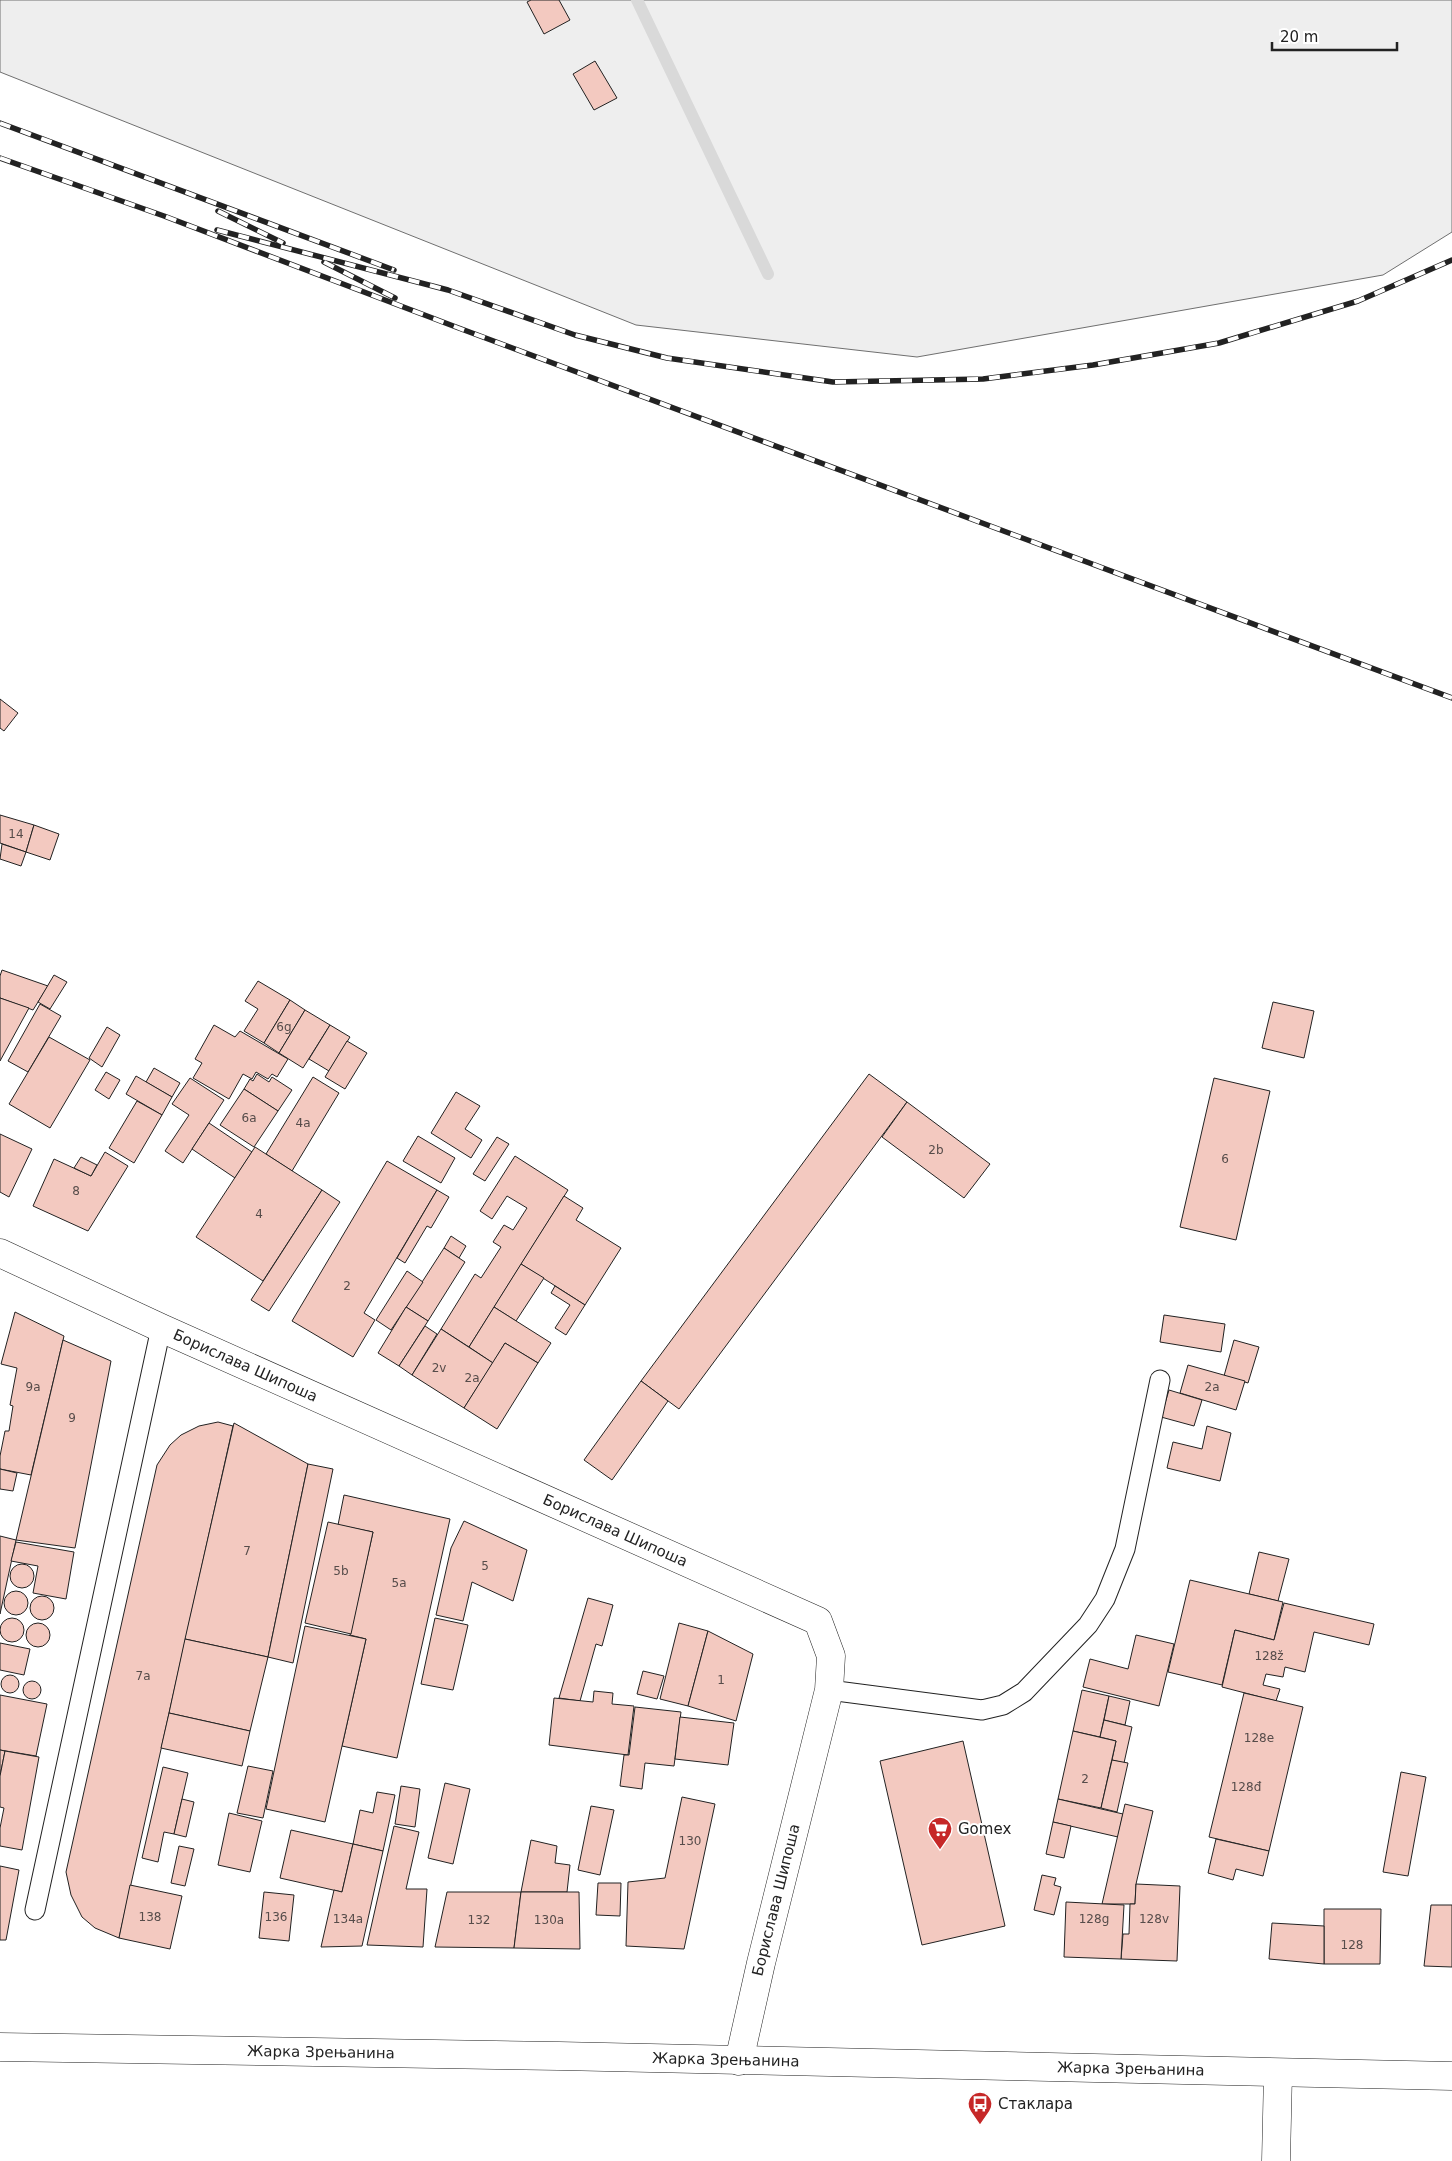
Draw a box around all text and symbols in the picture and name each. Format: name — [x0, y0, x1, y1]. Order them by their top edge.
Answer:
scale bar — [1272, 20, 1397, 52]
text: 20 m — [1280, 28, 1318, 46]
house number: 14 — [8, 827, 24, 841]
house number: 6g — [276, 1020, 292, 1034]
house number: 6a — [242, 1111, 257, 1125]
house number: 4a — [296, 1116, 311, 1130]
house number: 2b — [928, 1143, 944, 1157]
house number: 6 — [1221, 1152, 1229, 1166]
house number: 8 — [72, 1184, 80, 1198]
house number: 4 — [255, 1207, 263, 1221]
house number: 2 — [343, 1279, 351, 1293]
street label: Борислава Шипоша — [170, 1326, 320, 1406]
house number: 2v — [432, 1361, 446, 1375]
house number: 2a — [465, 1371, 480, 1385]
house number: 9a — [26, 1380, 41, 1394]
house number: 2a — [1205, 1380, 1220, 1394]
house number: 9 — [68, 1411, 76, 1425]
street label: Борислава Шипоша — [540, 1491, 690, 1571]
house number: 7 — [243, 1544, 251, 1558]
house number: 5 — [481, 1559, 489, 1573]
house number: 5b — [333, 1564, 349, 1578]
house number: 5a — [392, 1576, 407, 1590]
house number: 128ž — [1254, 1649, 1284, 1663]
house number: 7a — [136, 1669, 151, 1683]
house number: 1 — [717, 1673, 725, 1687]
house number: 128e — [1244, 1731, 1274, 1745]
house number: 2 — [1081, 1772, 1089, 1786]
house number: 128đ — [1231, 1780, 1262, 1794]
supermarket icon: Gomex — [927, 1816, 953, 1850]
place label: Gomex — [958, 1820, 1011, 1838]
street label: Борислава Шипоша — [748, 1822, 804, 1978]
house number: 130 — [679, 1834, 701, 1848]
house number: 138 — [139, 1910, 161, 1924]
house number: 136 — [265, 1910, 287, 1924]
house number: 134a — [333, 1912, 363, 1926]
house number: 128g — [1079, 1912, 1109, 1926]
house number: 128v — [1139, 1912, 1169, 1926]
house number: 132 — [468, 1913, 490, 1927]
house number: 130a — [534, 1913, 564, 1927]
house number: 128 — [1341, 1938, 1363, 1952]
street label: Жарка Зрењанина — [247, 2042, 395, 2062]
street label: Жарка Зрењанина — [652, 2049, 800, 2070]
street label: Жарка Зрењанина — [1057, 2058, 1205, 2079]
bus stop icon: Стаклара — [967, 2091, 993, 2125]
place label: Стаклара — [998, 2095, 1073, 2113]

